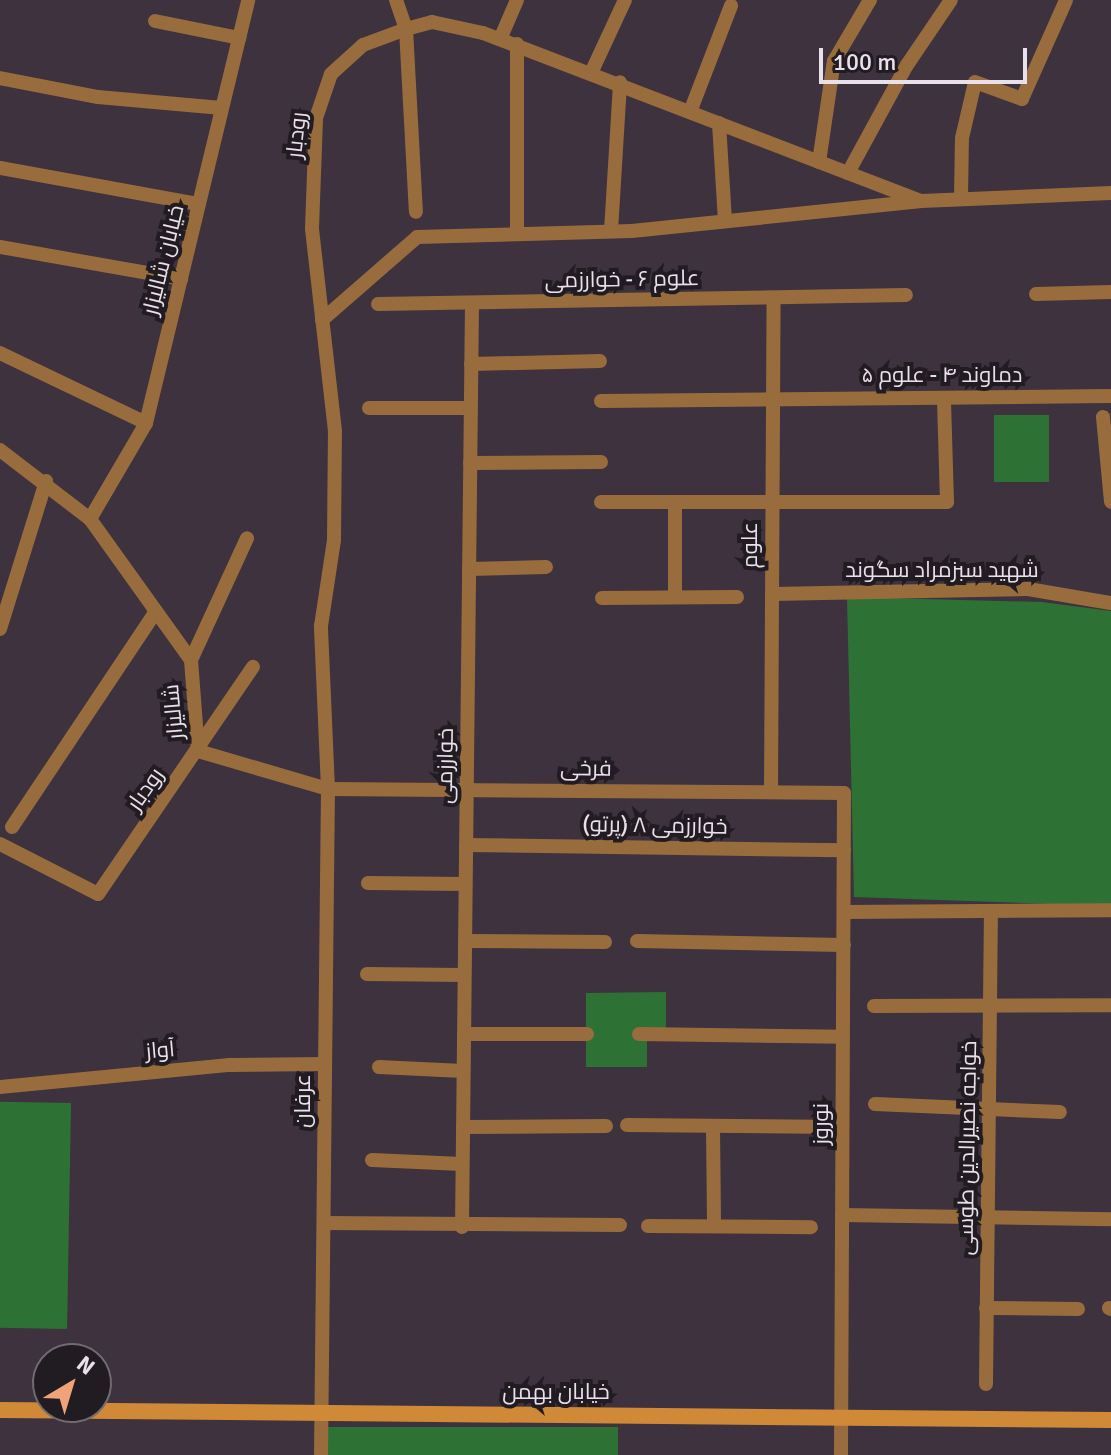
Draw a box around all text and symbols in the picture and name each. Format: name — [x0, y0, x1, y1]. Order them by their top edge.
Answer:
scale bar — [823, 32, 1031, 82]
text: 100 m — [833, 47, 896, 77]
street label: رودبار — [280, 110, 312, 160]
street label: خیابان شالیزار — [137, 202, 189, 318]
street label: علوم ۶ - خوارزمی — [544, 264, 700, 294]
street label: دماوند ۴ - علوم ۵ — [862, 362, 1022, 388]
street label: علوم — [737, 522, 763, 568]
street label: شهید سبزمراد سگوند — [845, 557, 1039, 583]
street label: شالیزار — [157, 683, 189, 741]
street label: خوارزمی — [431, 728, 459, 804]
street label: فرخی — [560, 754, 612, 782]
street label: رودبار — [121, 762, 169, 816]
street label: خوارزمی ۸ (پرتو) — [582, 811, 728, 839]
street label: آواز — [144, 1036, 176, 1064]
street label: خواجه نصیرالدین طوسی — [952, 1040, 982, 1256]
street label: عرفان — [290, 1074, 316, 1128]
street label: نوروز — [808, 1103, 834, 1145]
north arrow — [32, 1343, 112, 1423]
text: N — [72, 1350, 100, 1381]
street label: خیابان بهمن — [502, 1379, 610, 1405]

